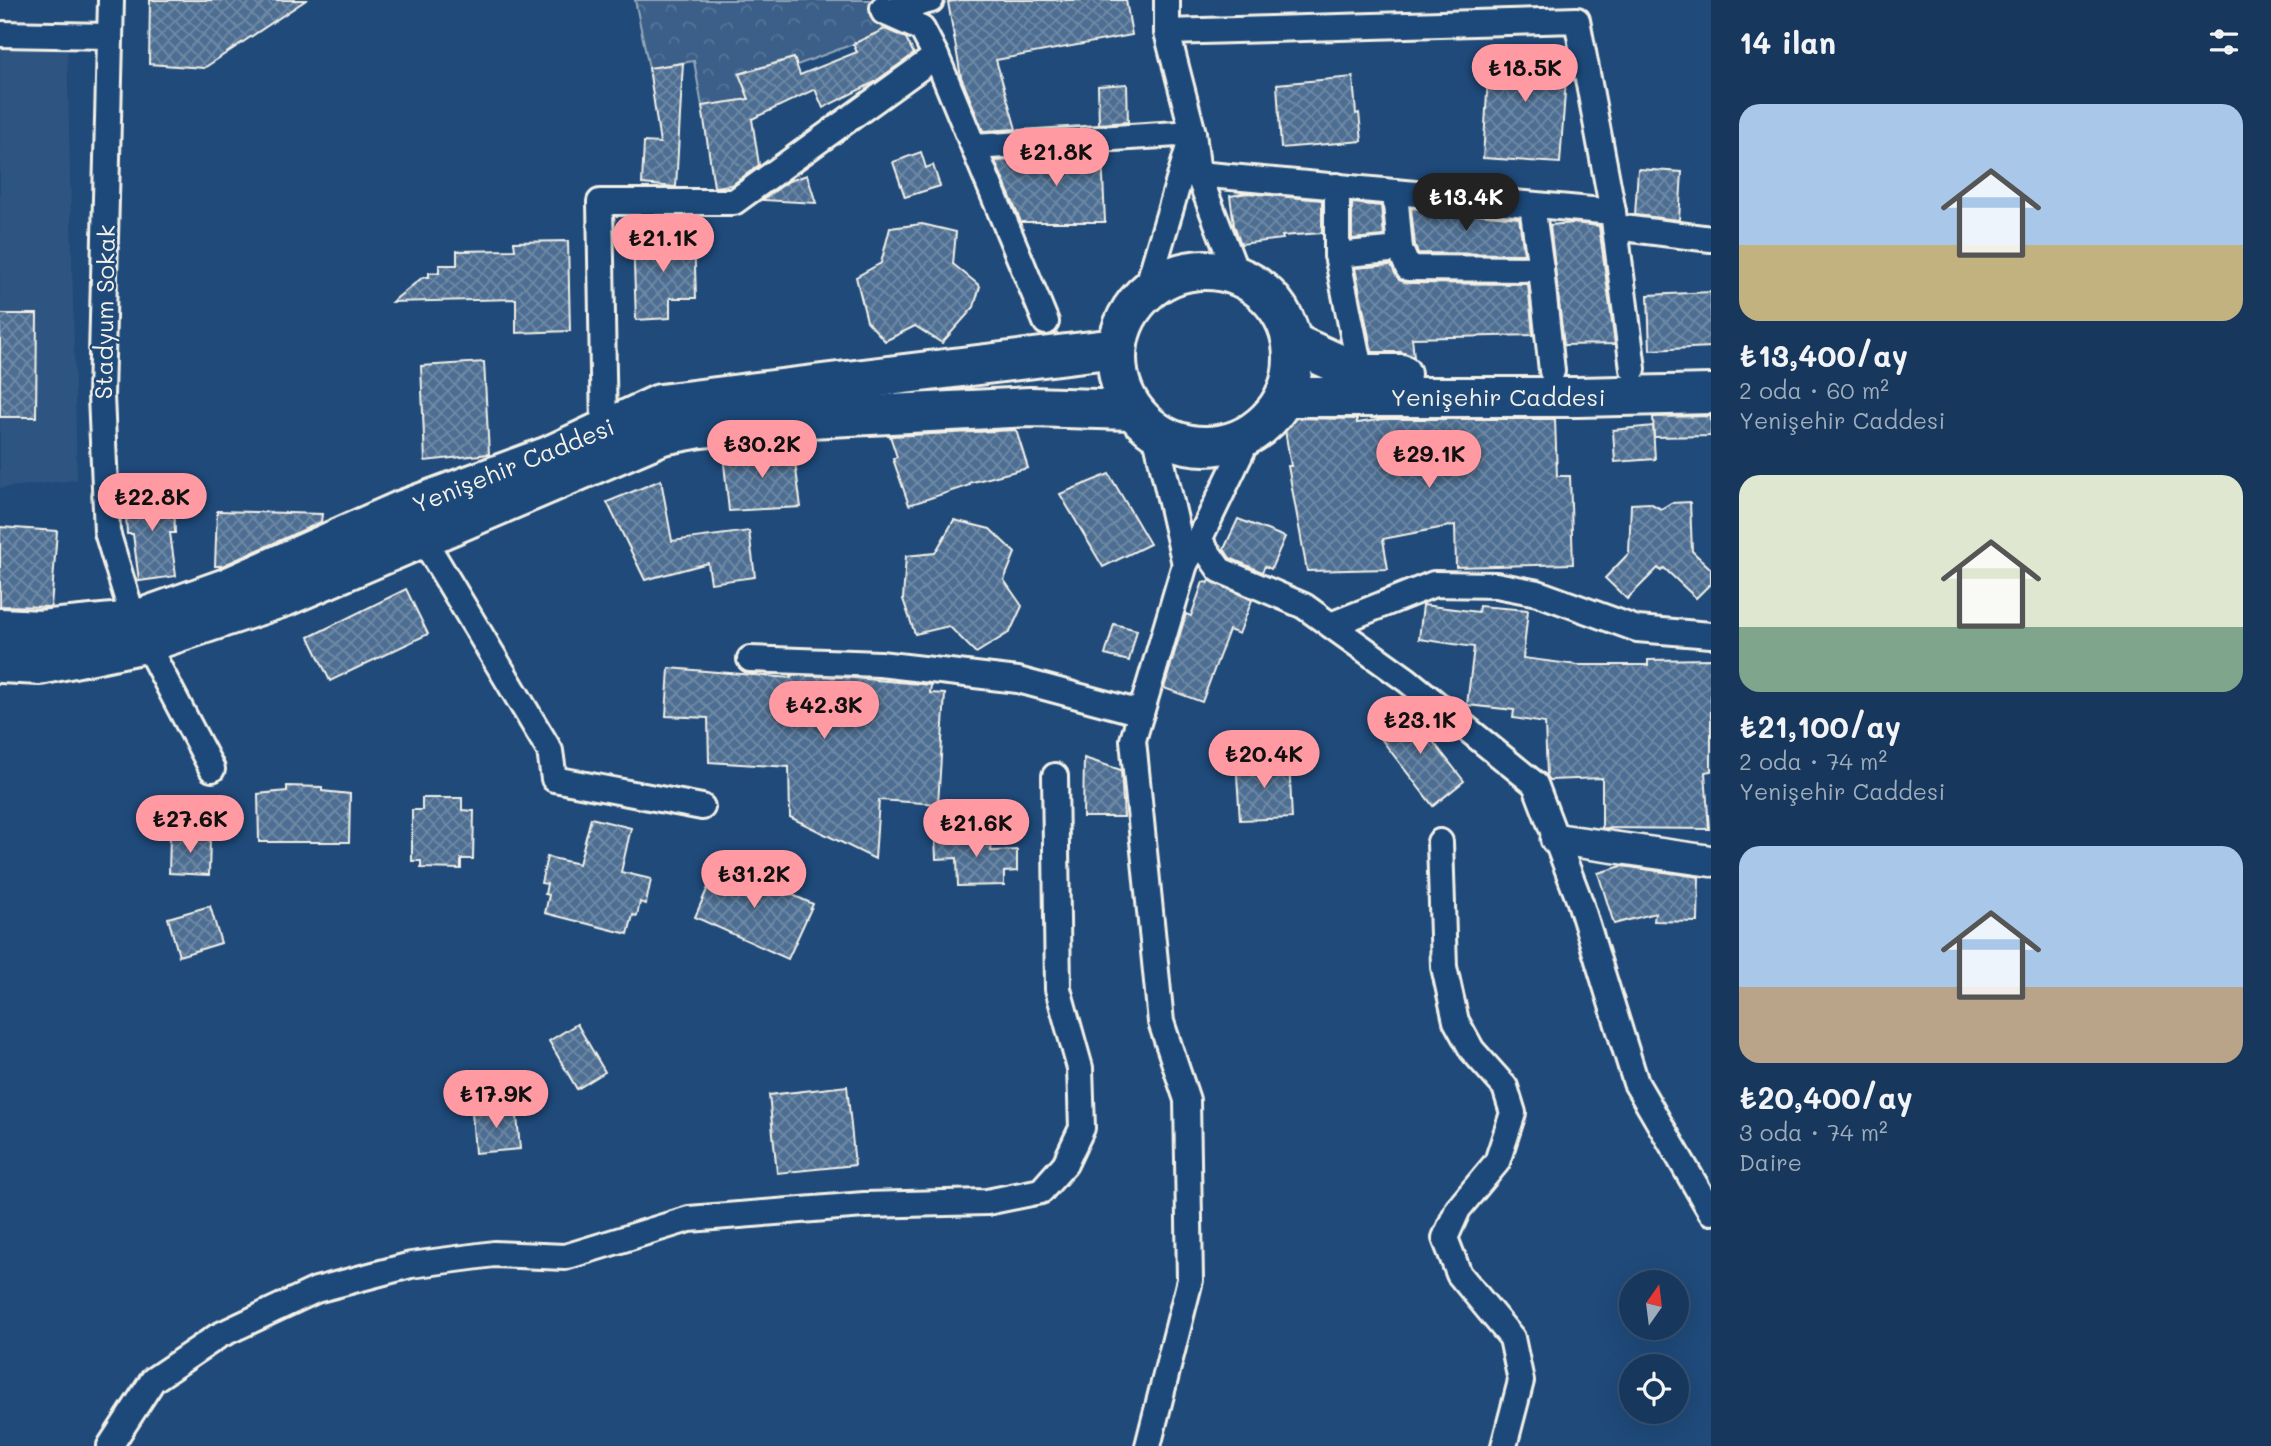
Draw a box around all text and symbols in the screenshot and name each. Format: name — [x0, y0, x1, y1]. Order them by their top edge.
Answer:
text: 14 ilan — [1739, 22, 1836, 62]
icon: filters — [2205, 23, 2243, 61]
pin: ₺18.5K — [1468, 44, 1582, 104]
text: ₺18.5K — [1488, 52, 1562, 82]
pin: ₺21.8K — [999, 128, 1113, 188]
text: ₺21.8K — [1019, 136, 1093, 166]
icon: home — [1928, 150, 2054, 276]
pin: ₺13.4K — [1409, 174, 1523, 233]
text: ₺13.4K — [1428, 181, 1504, 211]
pin: ₺21.1K — [606, 215, 720, 274]
text: ₺21.1K — [628, 222, 698, 252]
street label: Stadyum Sokak — [87, 224, 121, 400]
text: ₺13,400/ay — [1739, 335, 1908, 375]
text: 2 oda · 60 m² — [1739, 375, 1889, 405]
street label: Yenişehir Caddesi — [1390, 381, 1606, 412]
text: Yenişehir Caddesi — [1739, 405, 1945, 435]
street label: Yenişehir Caddesi — [407, 410, 619, 520]
pin: ₺30.2K — [705, 420, 819, 480]
text: ₺30.2K — [723, 428, 801, 458]
pin: ₺29.1K — [1372, 430, 1486, 490]
text: ₺29.1K — [1392, 438, 1466, 468]
pin: ₺22.8K — [95, 474, 209, 533]
text: ₺22.8K — [114, 481, 190, 511]
icon: home — [1928, 521, 2054, 647]
pin: ₺42.3K — [767, 682, 881, 741]
text: ₺42.3K — [785, 689, 863, 719]
pin: ₺23.1K — [1363, 696, 1477, 756]
text: ₺23.1K — [1383, 704, 1457, 734]
text: ₺21,100/ay — [1739, 706, 1901, 746]
pin: ₺20.4K — [1207, 730, 1321, 790]
text: ₺20.4K — [1225, 738, 1303, 768]
text: 2 oda · 74 m² — [1739, 746, 1887, 776]
text: Yenişehir Caddesi — [1739, 776, 1945, 806]
pin: ₺27.6K — [133, 796, 247, 855]
pin: ₺21.6K — [919, 800, 1033, 859]
text: ₺27.6K — [152, 803, 228, 833]
text: ₺21.6K — [939, 807, 1013, 837]
pin: ₺31.2K — [697, 850, 811, 910]
text: ₺31.2K — [717, 858, 791, 888]
icon: home — [1928, 892, 2054, 1018]
pin: ₺17.9K — [439, 1070, 553, 1130]
text: ₺20,400/ay — [1739, 1077, 1913, 1117]
text: ₺17.9K — [459, 1078, 533, 1108]
text: 3 oda · 74 m² — [1739, 1117, 1888, 1147]
text: Daire — [1739, 1147, 1802, 1177]
north arrow — [1619, 1270, 1689, 1340]
map controls — [1619, 1270, 1689, 1424]
button: locate — [1619, 1354, 1689, 1424]

